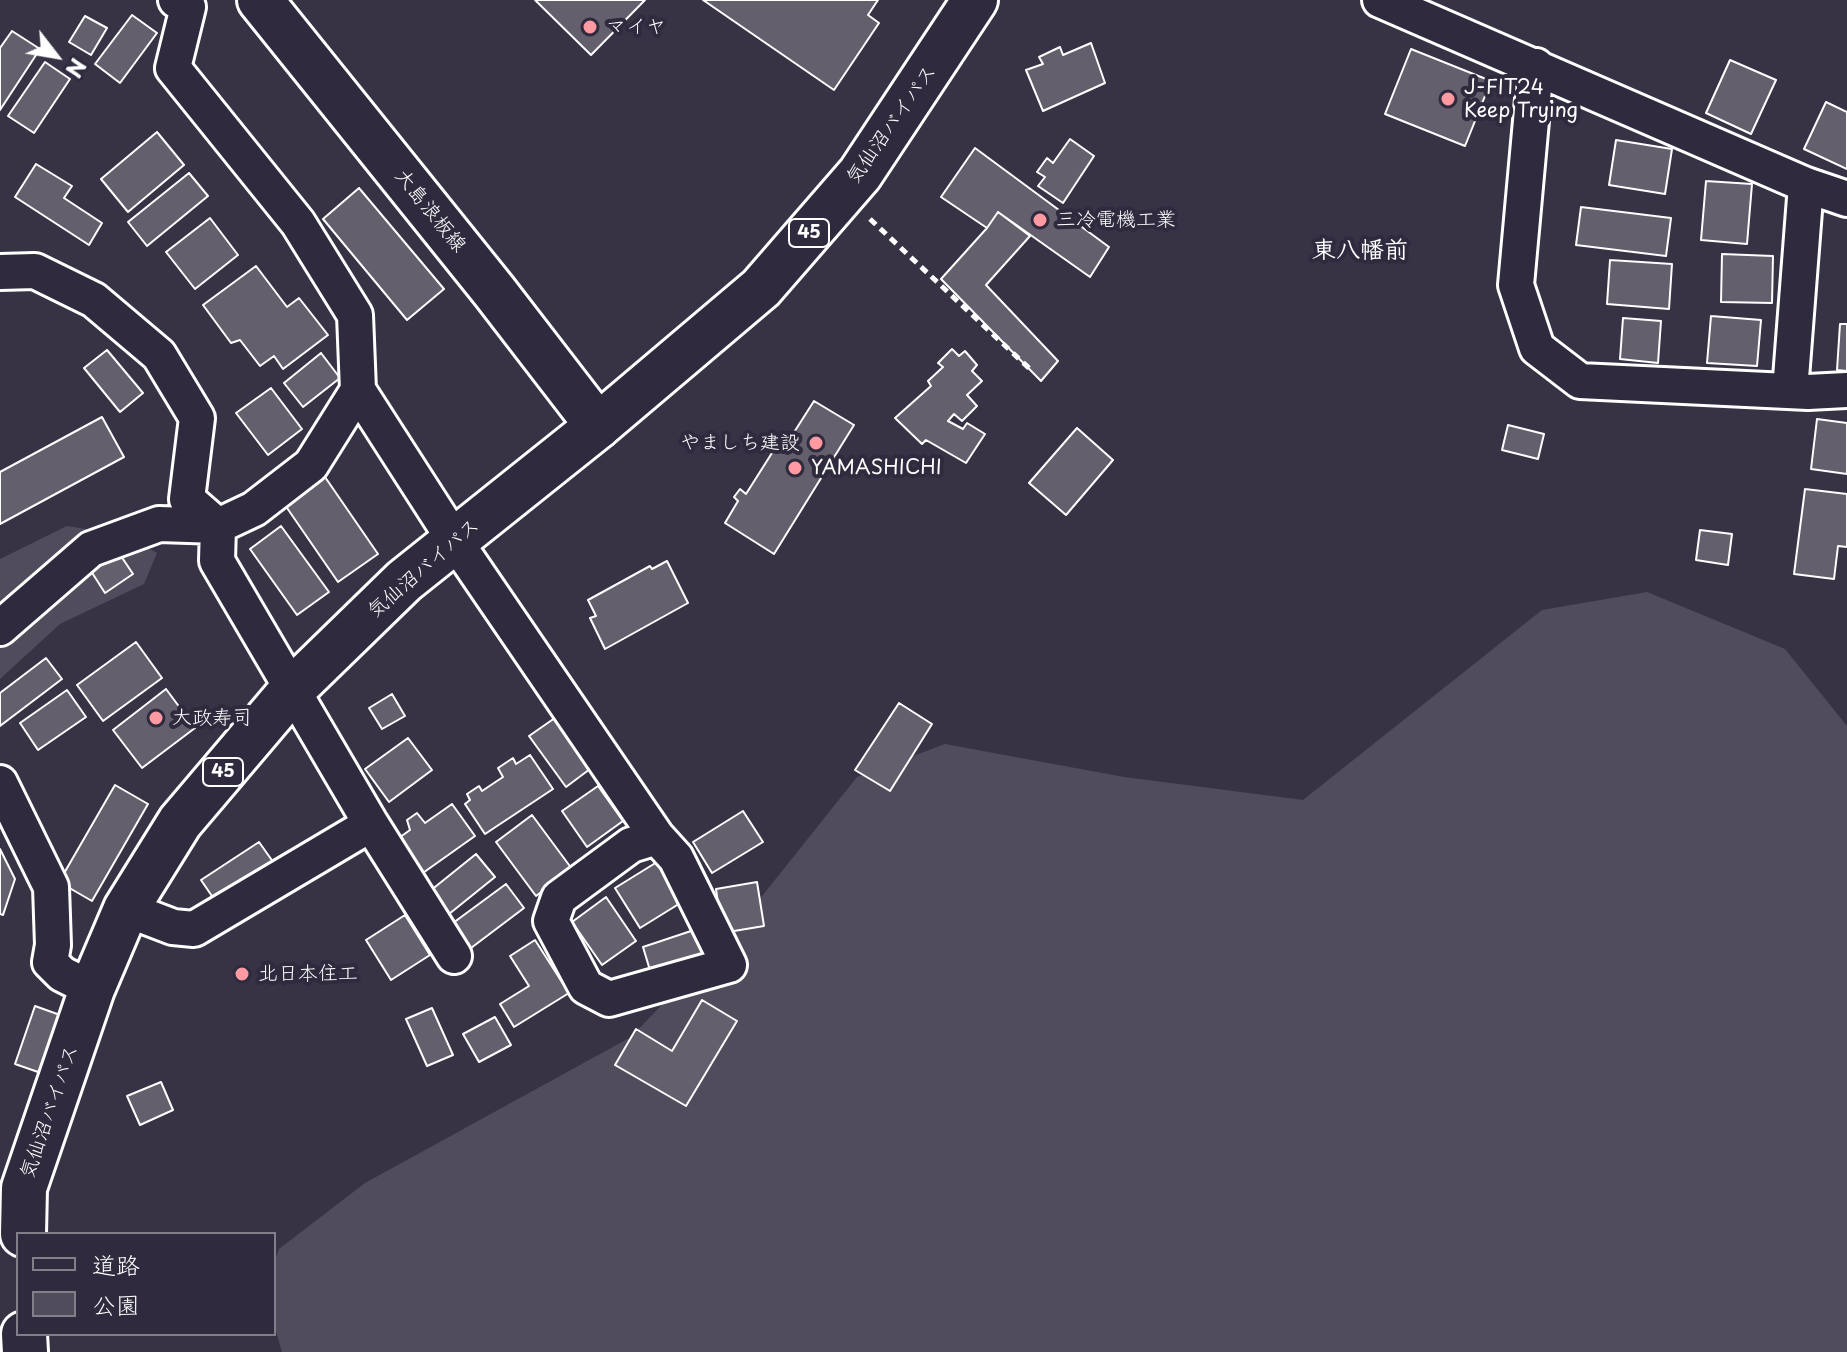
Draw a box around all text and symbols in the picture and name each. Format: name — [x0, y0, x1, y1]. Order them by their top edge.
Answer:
place label: マイヤ — [606, 15, 666, 39]
north arrow — [16, 16, 96, 96]
marker: マイヤ — [581, 18, 599, 36]
text: N — [58, 53, 96, 85]
street label: 気仙沼バイパス — [842, 61, 942, 189]
place label: J-FIT24 Keep Trying — [1464, 76, 1578, 123]
marker: J-FIT24 Keep Trying — [1439, 90, 1457, 108]
street label: 大島浪板線 — [389, 165, 471, 257]
place label: 三冷電機工業 — [1056, 208, 1176, 232]
marker: 三冷電機工業 — [1031, 211, 1049, 229]
road number: 45 — [789, 219, 829, 247]
district label: 東八幡前 — [1312, 237, 1408, 265]
place label: やましち建設 — [680, 431, 800, 455]
marker: やましち建設 — [807, 434, 825, 452]
place label: YAMASHICHI — [811, 456, 942, 480]
marker: YAMASHICHI — [786, 459, 804, 477]
street label: 気仙沼バイパス — [363, 514, 485, 624]
place label: 大政寿司 — [172, 706, 252, 730]
marker: 大政寿司 — [147, 709, 165, 727]
road number: 45 — [203, 758, 243, 786]
place label: 北日本住工 — [258, 962, 358, 986]
marker: 北日本住工 — [233, 965, 251, 983]
street label: 気仙沼バイパス — [16, 1042, 84, 1182]
legend — [16, 1232, 276, 1336]
text: 道路 — [92, 1246, 140, 1282]
text: 公園 — [92, 1286, 140, 1322]

